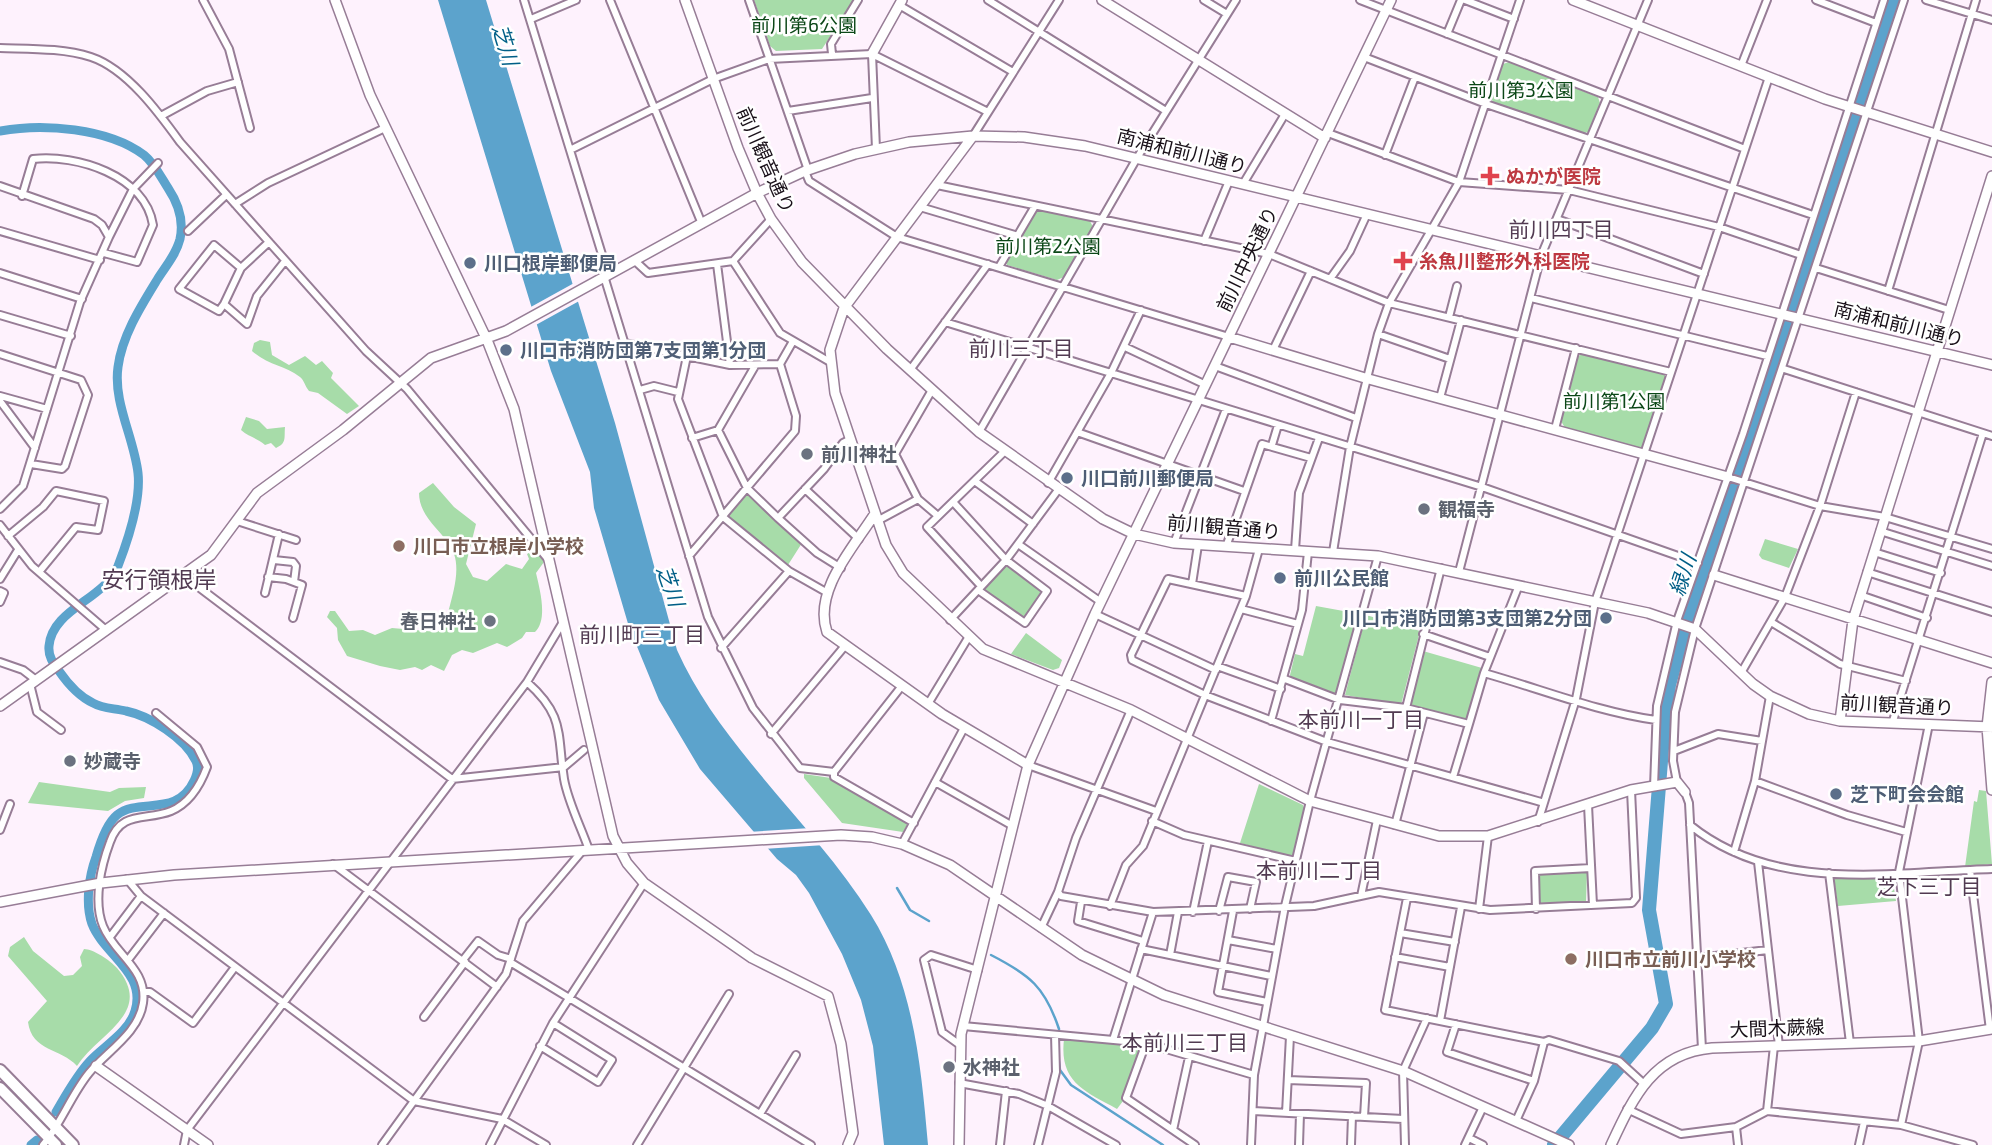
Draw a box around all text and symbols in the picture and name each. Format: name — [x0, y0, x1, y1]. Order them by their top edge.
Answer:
park label: 前川第6公園 — [751, 13, 857, 36]
water label: 芝川 — [488, 21, 525, 70]
park label: 前川第3公園 — [1468, 78, 1574, 101]
street label: 前川観音通り — [733, 103, 800, 217]
street label: 南浦和前川通り — [1115, 123, 1249, 178]
place label: ぬかが医院 — [1506, 164, 1601, 187]
marker: ぬかが医院 — [1480, 166, 1500, 186]
street label: 前川中央通り — [1211, 203, 1282, 315]
district label: 前川四丁目 — [1509, 216, 1614, 241]
park label: 前川第2公園 — [995, 234, 1101, 257]
place label: 糸魚川整形外科医院 — [1419, 249, 1590, 272]
place label: 川口根岸郵便局 — [484, 251, 617, 274]
marker: 糸魚川整形外科医院 — [1393, 251, 1413, 271]
marker: 川口根岸郵便局 — [462, 255, 478, 271]
street label: 南浦和前川通り — [1832, 296, 1966, 351]
district label: 前川三丁目 — [969, 335, 1074, 360]
place label: 川口市消防団第7支団第1分団 — [520, 338, 766, 361]
marker: 川口市消防団第7支団第1分団 — [498, 342, 514, 358]
park label: 前川第1公園 — [1563, 389, 1665, 412]
place label: 前川神社 — [821, 442, 897, 465]
marker: 前川神社 — [799, 446, 815, 462]
place label: 川口前川郵便局 — [1081, 466, 1214, 489]
marker: 川口前川郵便局 — [1059, 470, 1075, 486]
place label: 観福寺 — [1438, 497, 1495, 520]
marker: 観福寺 — [1416, 501, 1432, 517]
street label: 前川観音通り — [1166, 510, 1282, 543]
place label: 川口市立根岸小学校 — [413, 534, 584, 557]
marker: 川口市立根岸小学校 — [391, 538, 407, 554]
water label: 緑川 — [1663, 549, 1701, 598]
water label: 芝川 — [653, 562, 691, 611]
district label: 安行領根岸 — [102, 565, 217, 593]
place label: 前川公民館 — [1294, 566, 1389, 589]
marker: 前川公民館 — [1272, 570, 1288, 586]
place label: 川口市消防団第3支団第2分団 — [1342, 606, 1592, 629]
place label: 春日神社 — [400, 609, 476, 632]
marker: 川口市消防団第3支団第2分団 — [1598, 610, 1614, 626]
marker: 春日神社 — [482, 613, 498, 629]
district label: 前川町三丁目 — [579, 621, 705, 646]
street label: 前川観音通り — [1839, 690, 1955, 719]
district label: 本前川一丁目 — [1298, 706, 1424, 731]
place label: 妙蔵寺 — [84, 749, 141, 772]
marker: 妙蔵寺 — [62, 753, 78, 769]
place label: 芝下町会会館 — [1850, 782, 1964, 805]
marker: 芝下町会会館 — [1828, 786, 1844, 802]
district label: 本前川二丁目 — [1256, 857, 1382, 882]
district label: 芝下三丁目 — [1877, 873, 1982, 898]
place label: 川口市立前川小学校 — [1585, 947, 1756, 970]
marker: 川口市立前川小学校 — [1563, 951, 1579, 967]
street label: 大間木蕨線 — [1729, 1014, 1825, 1041]
district label: 本前川三丁目 — [1122, 1029, 1248, 1054]
place label: 水神社 — [963, 1055, 1020, 1078]
marker: 水神社 — [941, 1059, 957, 1075]

